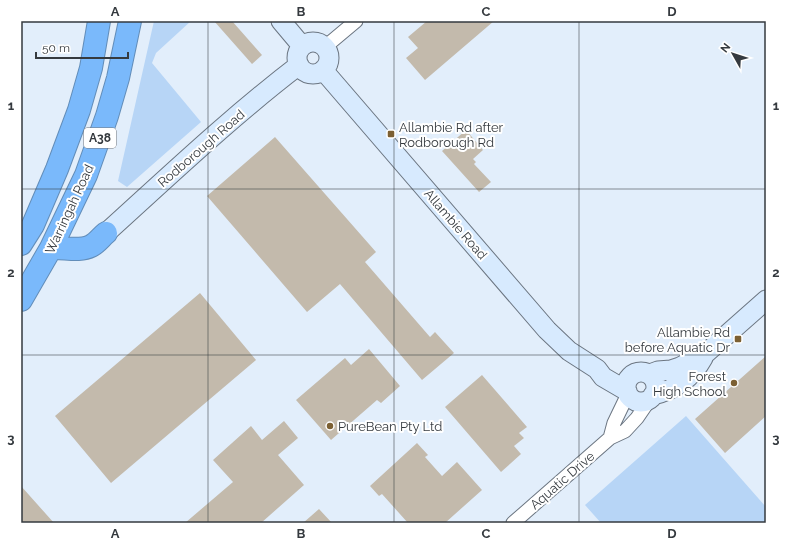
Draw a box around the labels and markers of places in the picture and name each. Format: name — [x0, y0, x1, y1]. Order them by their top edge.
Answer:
place label: Allambie Rd after Rodborough Rd — [399, 120, 504, 150]
marker: Allambie Rd after Rodborough Rd — [386, 129, 396, 139]
place label: Allambie Rd before Aquatic Dr — [625, 325, 730, 355]
marker: Allambie Rd before Aquatic Dr — [733, 334, 743, 344]
place label: Forest High School — [653, 369, 727, 399]
marker: Forest High School — [729, 378, 739, 388]
place label: PureBean Pty Ltd — [338, 419, 442, 434]
marker: PureBean Pty Ltd — [325, 421, 335, 431]

